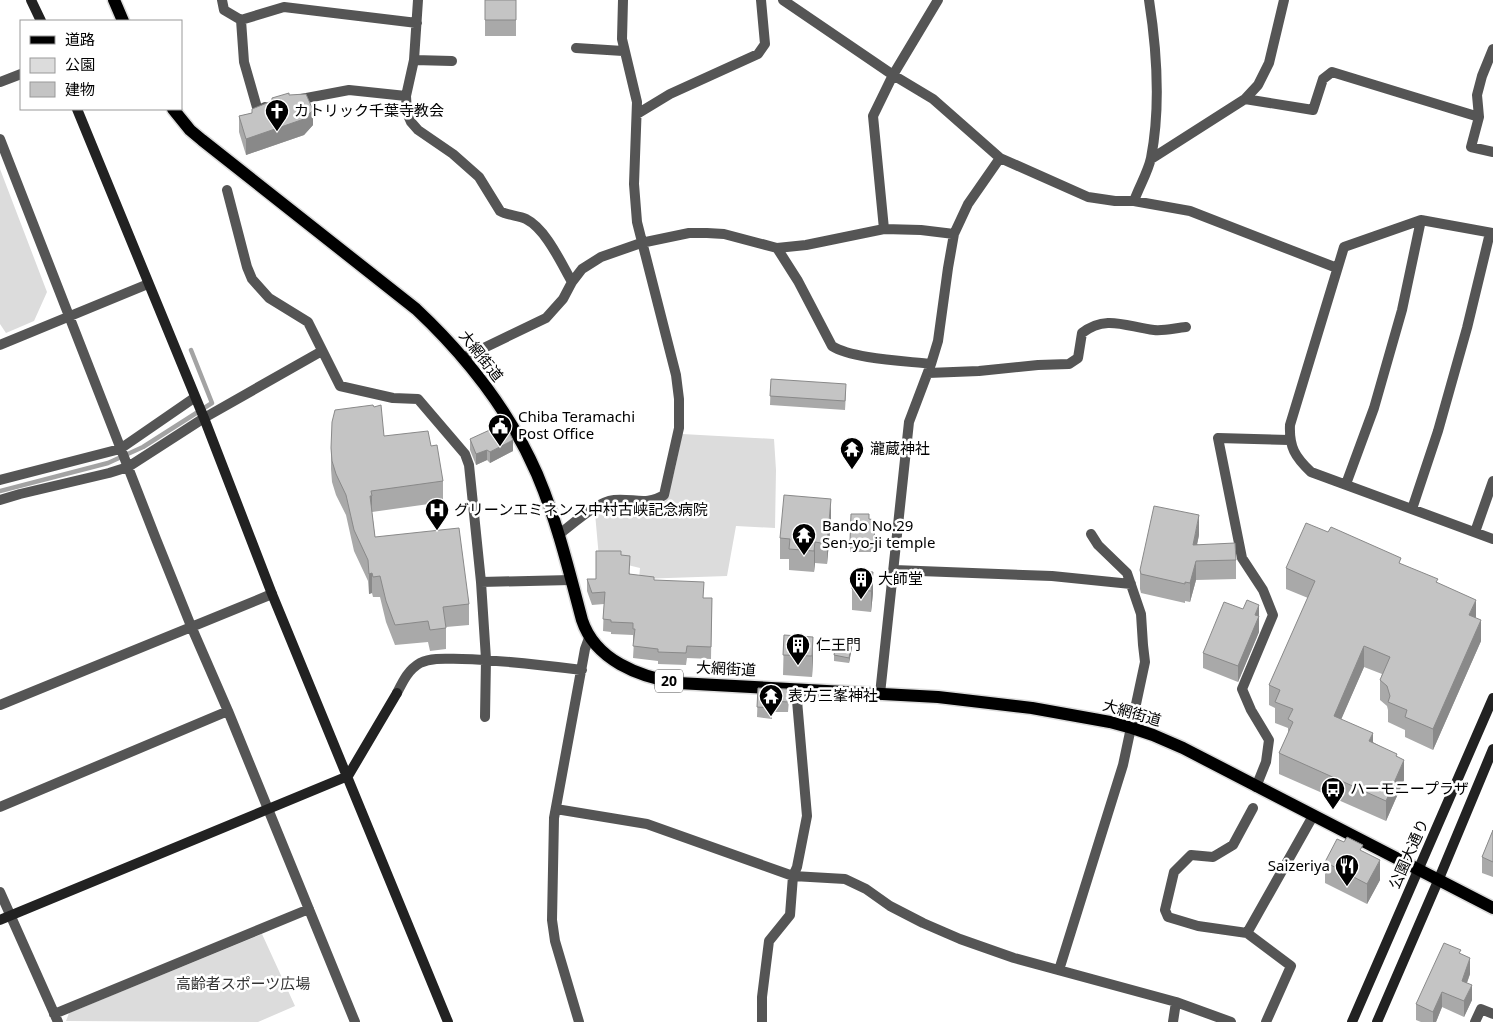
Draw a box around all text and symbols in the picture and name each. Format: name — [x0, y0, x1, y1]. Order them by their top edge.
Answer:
legend — [20, 20, 182, 110]
text: 道路 — [65, 29, 95, 49]
text: 公園 — [65, 54, 95, 74]
text: 建物 — [65, 79, 95, 99]
church icon: カトリック千葉寺教会 — [264, 98, 290, 132]
place label: カトリック千葉寺教会 — [294, 100, 444, 120]
street label: 大網街道 — [455, 326, 508, 385]
place label: Chiba Teramachi Post Office — [518, 406, 635, 443]
public building icon: Chiba Teramachi Post Office — [487, 413, 513, 447]
temple icon: 瀧蔵神社 — [839, 436, 865, 470]
place label: 瀧蔵神社 — [870, 438, 930, 458]
hospital icon: グリーンエミネンス中村古峡記念病院 — [424, 497, 450, 531]
place label: グリーンエミネンス中村古峡記念病院 — [454, 499, 708, 519]
place label: Bando No.29 Sen-yo-ji temple — [822, 515, 935, 552]
temple icon: Bando No.29 Sen-yo-ji temple — [791, 522, 817, 556]
building icon: 大師堂 — [848, 566, 874, 600]
place label: 大師堂 — [878, 568, 923, 588]
building icon: 仁王門 — [785, 632, 811, 666]
place label: 仁王門 — [816, 634, 861, 654]
street label: 大網街道 — [696, 656, 757, 680]
road number: 20 — [655, 669, 683, 692]
temple icon: 表方三峯神社 — [758, 683, 784, 717]
place label: 表方三峯神社 — [788, 685, 878, 705]
street label: 大網街道 — [1101, 694, 1164, 730]
bus stop icon: ハーモニープラザ — [1320, 776, 1346, 810]
place label: ハーモニープラザ — [1350, 778, 1469, 798]
street label: 公園大通り — [1384, 815, 1432, 892]
restaurant icon: Saizeriya — [1334, 853, 1360, 887]
place label: Saizeriya — [1268, 855, 1330, 875]
park label: 高齢者スポーツ広場 — [176, 973, 310, 993]

